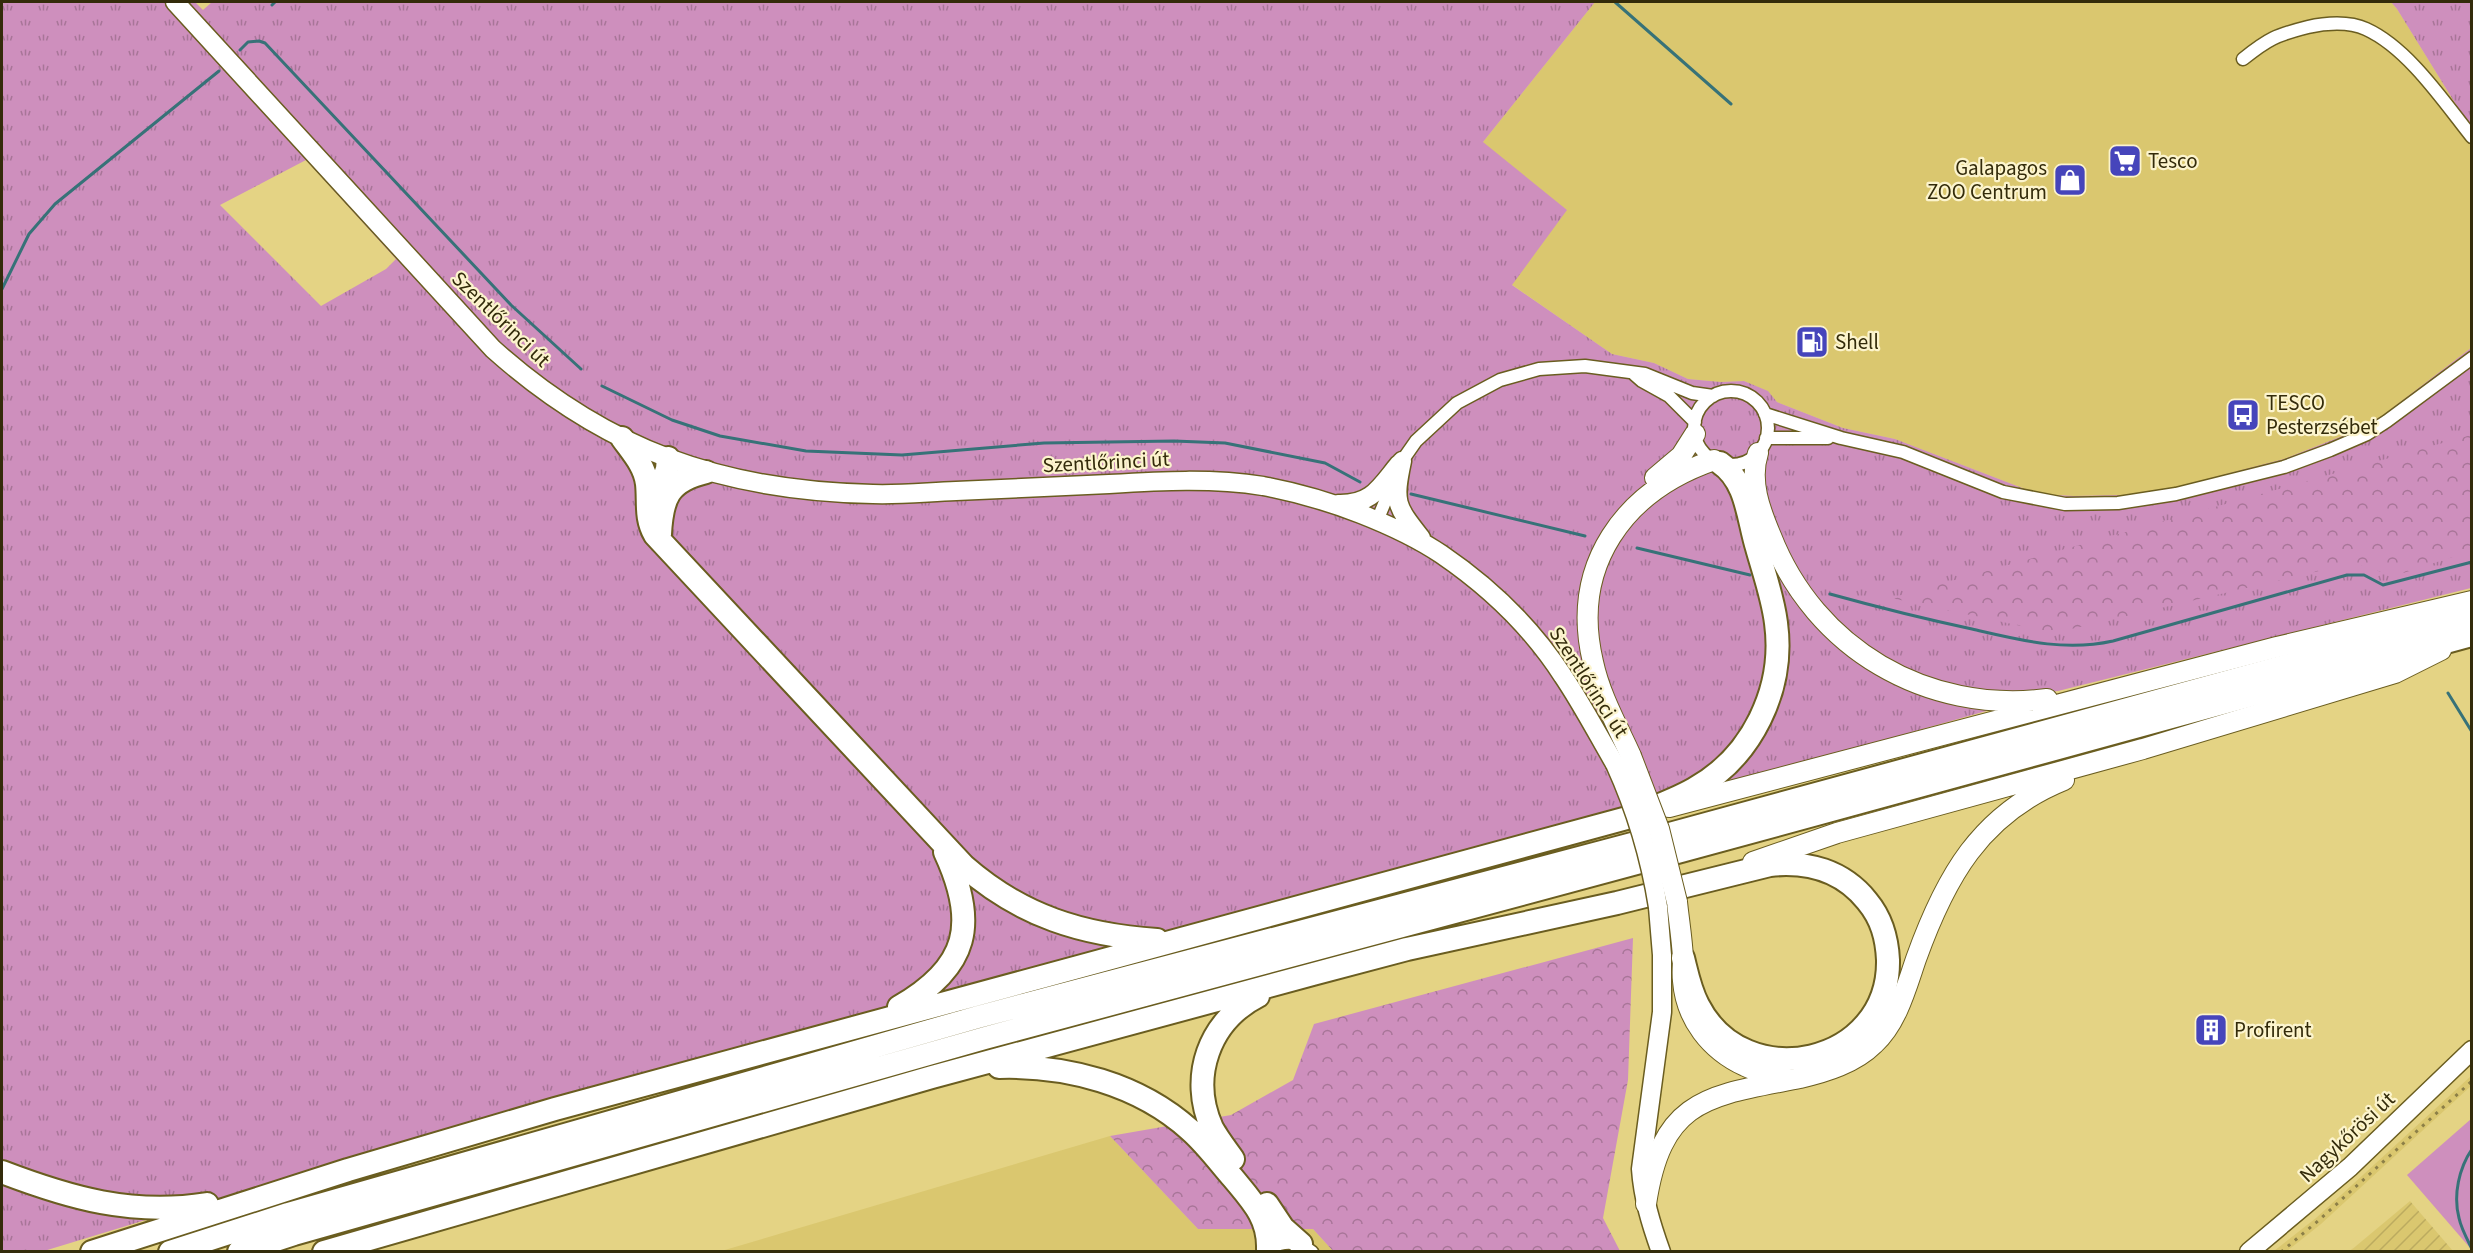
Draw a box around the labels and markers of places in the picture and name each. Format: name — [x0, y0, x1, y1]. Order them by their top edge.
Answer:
supermarket icon: Tesco — [2107, 143, 2143, 179]
place label: Tesco — [2148, 146, 2198, 176]
place label: Galapagos ZOO Centrum — [1927, 153, 2047, 207]
shop icon: Galapagos ZOO Centrum — [2052, 162, 2088, 198]
fuel station icon: Shell — [1794, 324, 1830, 360]
place label: Shell — [1835, 327, 1879, 357]
place label: TESCO Pesterzsébet — [2266, 388, 2378, 442]
bus stop icon: TESCO Pesterzsébet — [2225, 397, 2261, 433]
building icon: Profirent — [2193, 1012, 2229, 1048]
place label: Profirent — [2234, 1015, 2312, 1045]

